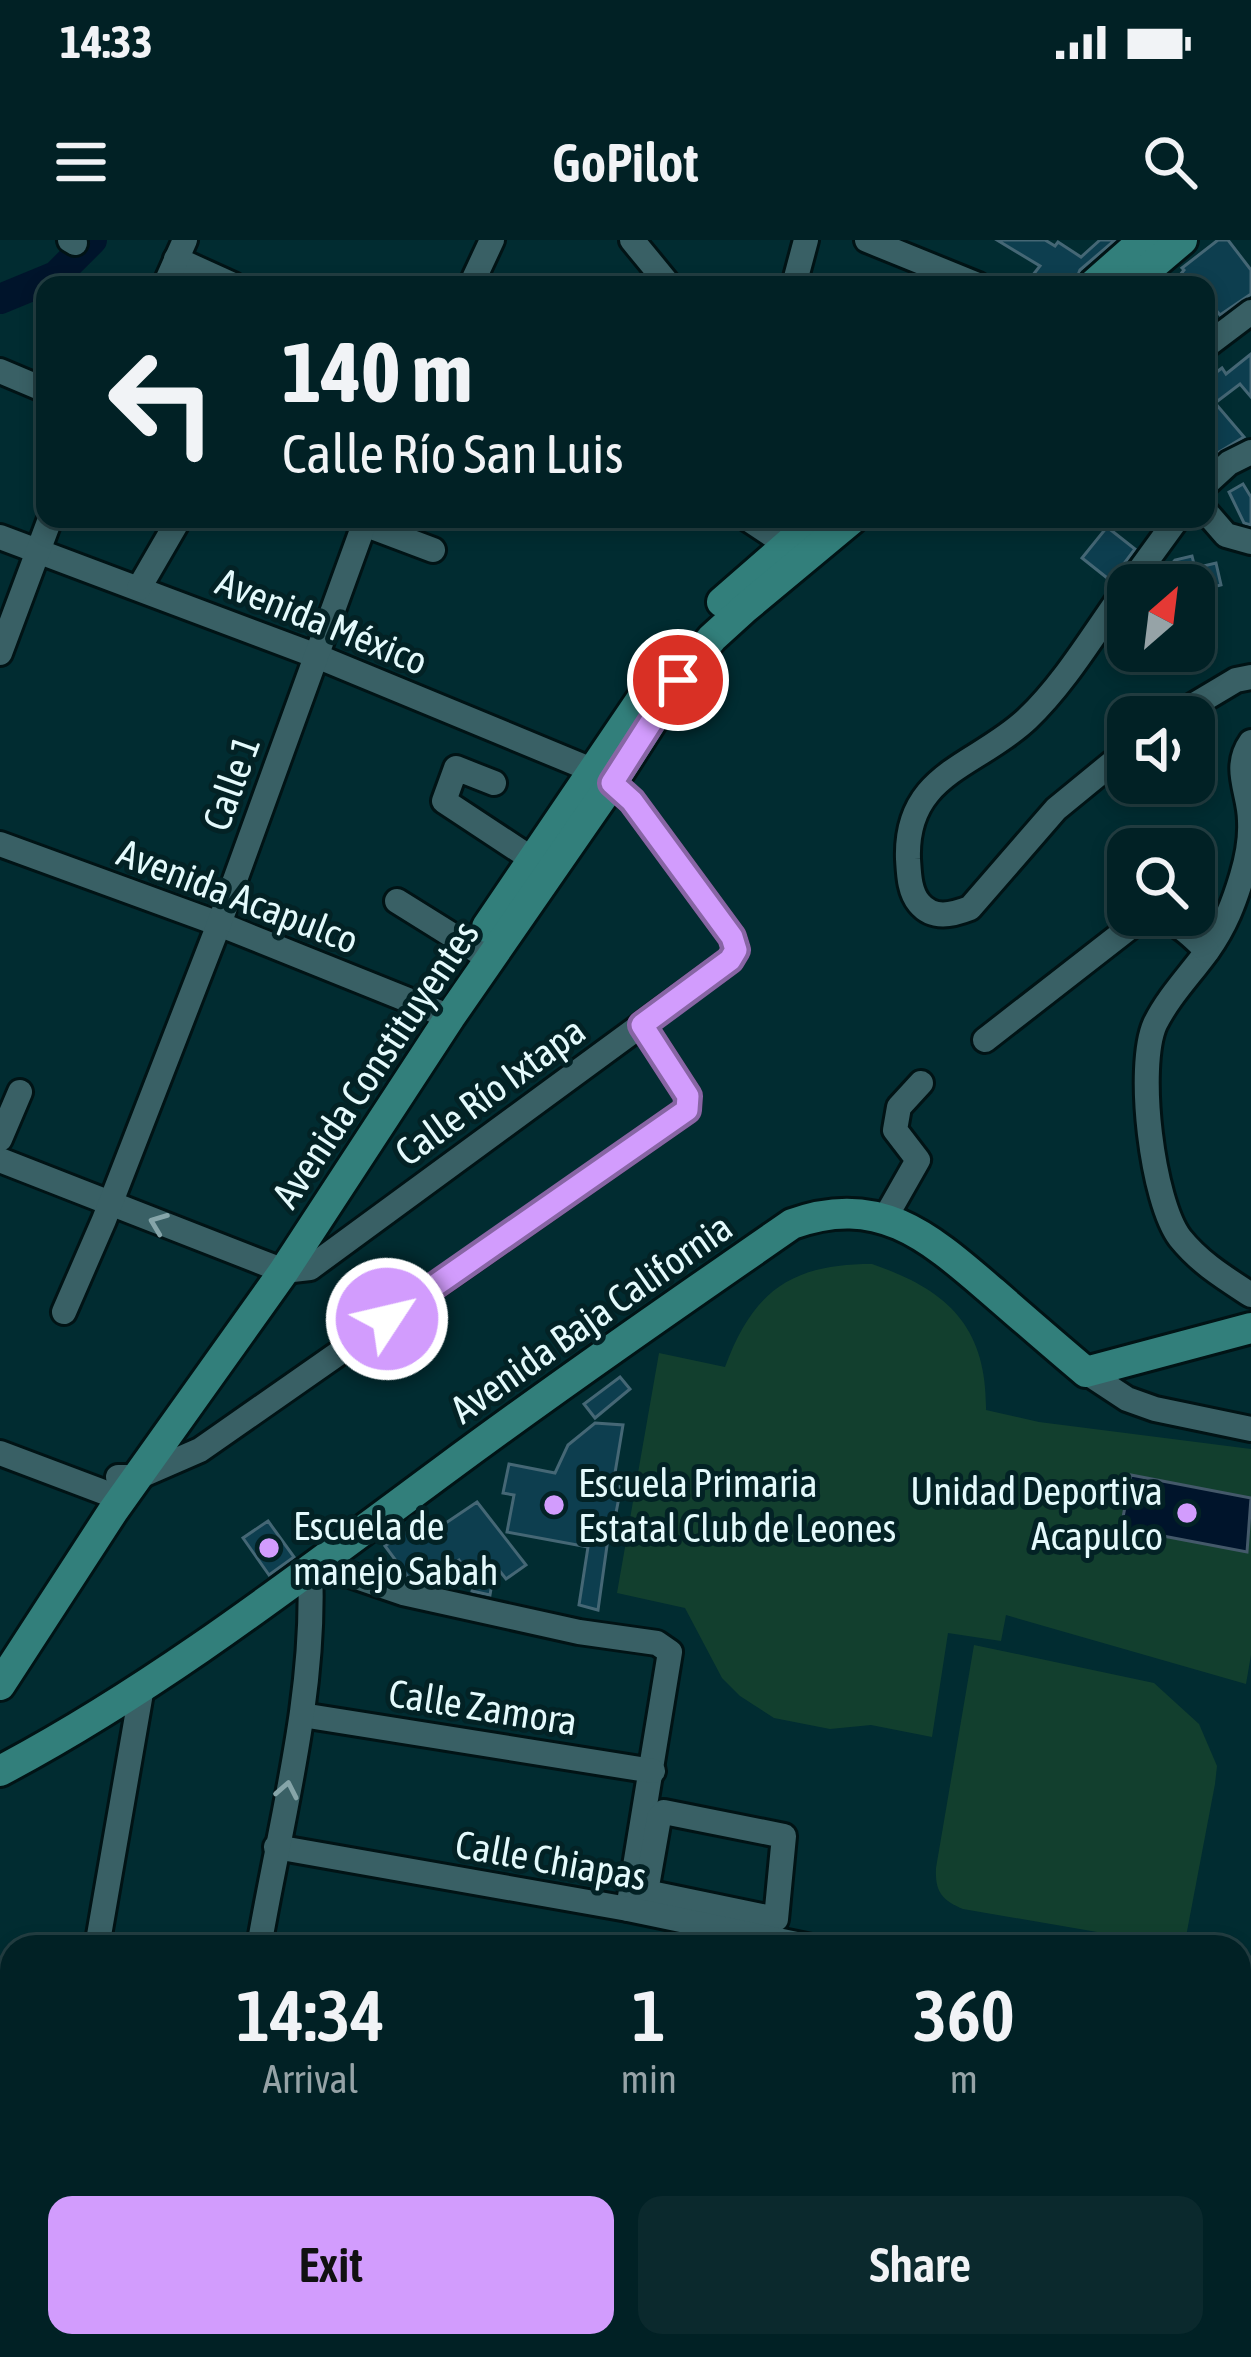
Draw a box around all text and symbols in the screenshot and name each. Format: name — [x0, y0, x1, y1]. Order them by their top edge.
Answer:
text: 14:33 — [60, 16, 153, 68]
icon: menu — [48, 129, 114, 195]
icon: search — [1137, 129, 1203, 195]
text: GoPilot — [552, 132, 699, 193]
icon: left — [84, 324, 240, 480]
text: 140 m — [282, 324, 472, 420]
text: Calle Río San Luis — [282, 423, 623, 484]
street label: Avenida México — [210, 559, 434, 683]
north arrow — [1107, 564, 1215, 672]
map controls — [1107, 564, 1215, 936]
pin — [627, 629, 729, 731]
icon: arrive — [645, 647, 711, 713]
button: sound — [1107, 696, 1215, 804]
street label: Calle 1 — [194, 730, 268, 836]
button: search — [1107, 828, 1215, 936]
street label: Avenida Acapulco — [112, 830, 364, 962]
street label: Avenida Constituyentes — [263, 913, 487, 1215]
street label: Calle Río Ixtapa — [387, 1008, 593, 1174]
street label: Avenida Baja California — [442, 1204, 740, 1432]
one-way arrow — [149, 1212, 170, 1237]
position arrow — [324, 1256, 450, 1382]
place label: Escuela Primaria Estatal Club de Leones — [578, 1461, 896, 1550]
place label: Unidad Deportiva Acapulco — [910, 1469, 1163, 1558]
marker: Escuela Primaria Estatal Club de Leones — [541, 1492, 567, 1518]
marker: Unidad Deportiva Acapulco — [1174, 1500, 1200, 1526]
place label: Escuela de manejo Sabah — [293, 1504, 499, 1593]
marker: Escuela de manejo Sabah — [256, 1535, 282, 1561]
street label: Calle Zamora — [386, 1670, 580, 1744]
one-way arrow — [273, 1781, 299, 1801]
street label: Calle Chiapas — [452, 1822, 650, 1898]
text: 14:34 — [236, 1974, 385, 2056]
text: 1 — [632, 1974, 666, 2056]
text: 360 — [913, 1974, 1015, 2056]
text: Arrival — [263, 2057, 358, 2101]
text: min — [621, 2057, 677, 2101]
text: m — [950, 2057, 978, 2101]
button: Exit — [48, 2196, 614, 2334]
button: Share — [638, 2196, 1203, 2334]

